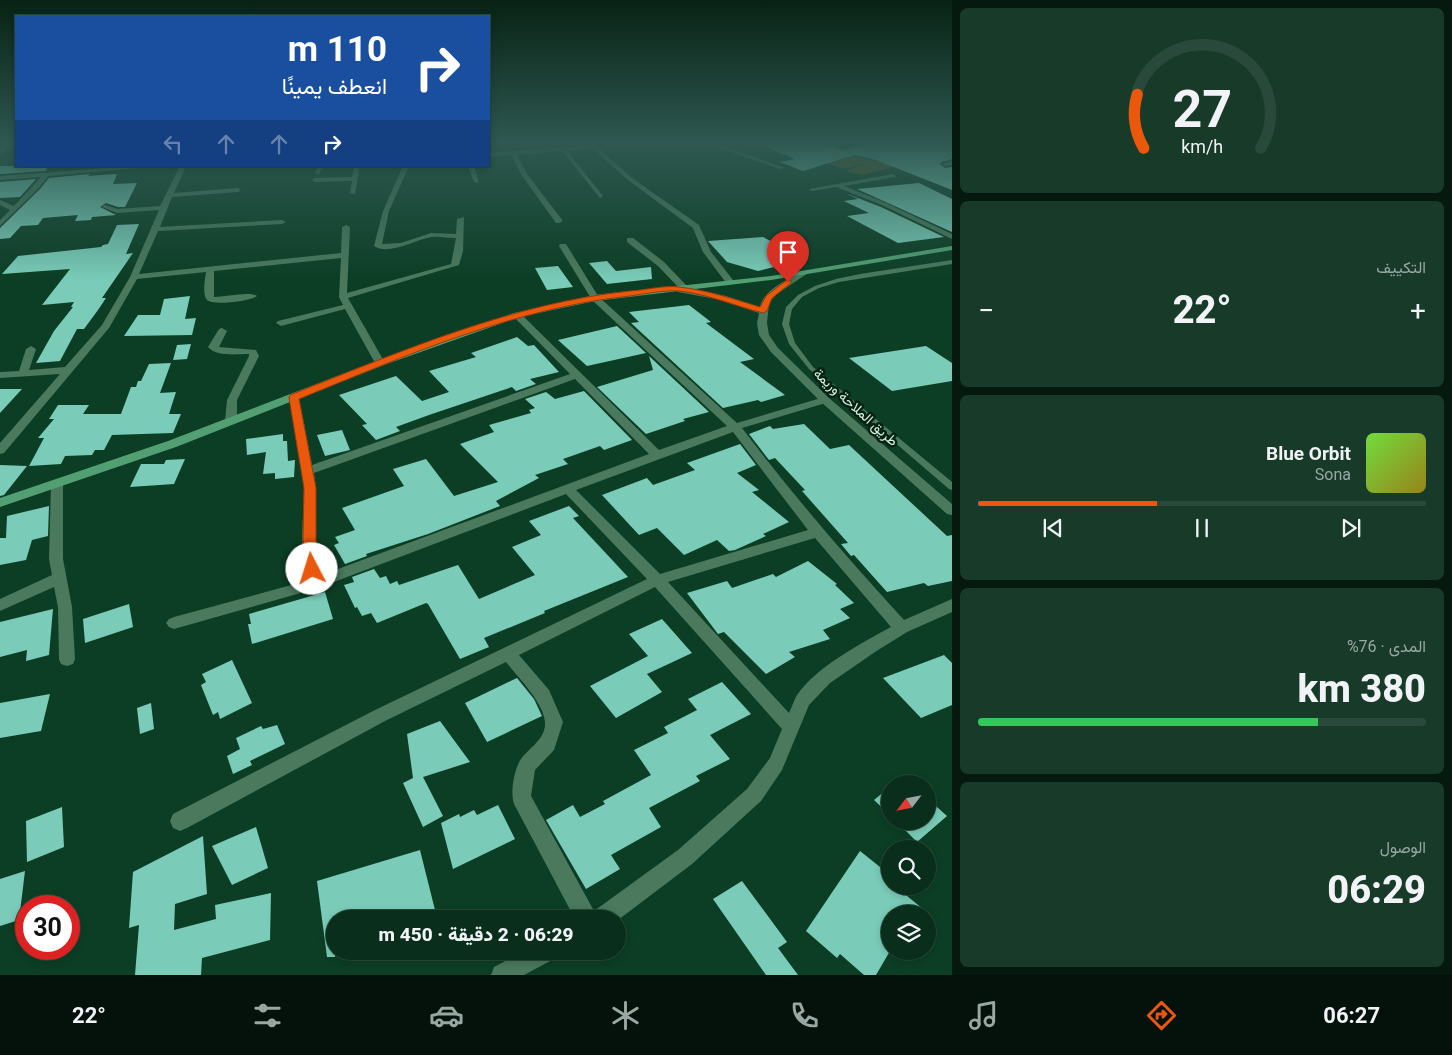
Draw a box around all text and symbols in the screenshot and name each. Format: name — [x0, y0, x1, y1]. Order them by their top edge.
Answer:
text: 110 m — [288, 29, 387, 70]
icon: right — [405, 35, 470, 100]
text: انعطف يمينًا — [282, 74, 387, 99]
text: 27 — [1172, 79, 1232, 140]
icon: left — [159, 130, 187, 158]
icon: ahead — [212, 130, 240, 158]
icon: ahead — [265, 130, 293, 158]
icon: right — [318, 130, 346, 158]
text: km/h — [1181, 136, 1223, 157]
pin — [767, 231, 809, 282]
icon: arrive — [774, 238, 802, 266]
text: التكييف — [1376, 258, 1426, 277]
text: 22° — [1173, 288, 1231, 332]
text: − — [978, 294, 994, 327]
text: + — [1410, 294, 1426, 327]
street label: طريق الملاحة وريمة — [810, 365, 901, 450]
text: Blue Orbit — [1266, 442, 1351, 465]
text: Sona — [1315, 465, 1351, 484]
icon: previous — [1039, 514, 1067, 542]
icon: pause — [1188, 514, 1216, 542]
icon: next — [1337, 514, 1365, 542]
position arrow — [285, 542, 337, 594]
text: المدى · 76% — [1347, 637, 1426, 656]
text: 380 km — [1297, 667, 1426, 711]
north arrow — [881, 775, 936, 830]
map controls — [881, 775, 936, 960]
text: الوصول — [1380, 838, 1426, 857]
button: search — [881, 840, 936, 895]
text: 06:29 — [1327, 868, 1426, 912]
speed limit sign: 30 — [15, 895, 80, 960]
button: layers — [881, 905, 936, 960]
text: 06:29 · 2 دقيقة · 450 m — [379, 923, 573, 946]
icon: filters — [250, 998, 285, 1033]
icon: car — [429, 998, 464, 1033]
icon: climate — [608, 998, 643, 1033]
icon: phone — [787, 998, 822, 1033]
icon: music — [966, 998, 1001, 1033]
icon: directions — [1144, 998, 1179, 1033]
text: 22° — [72, 1003, 106, 1028]
text: 06:27 — [1323, 1003, 1380, 1028]

